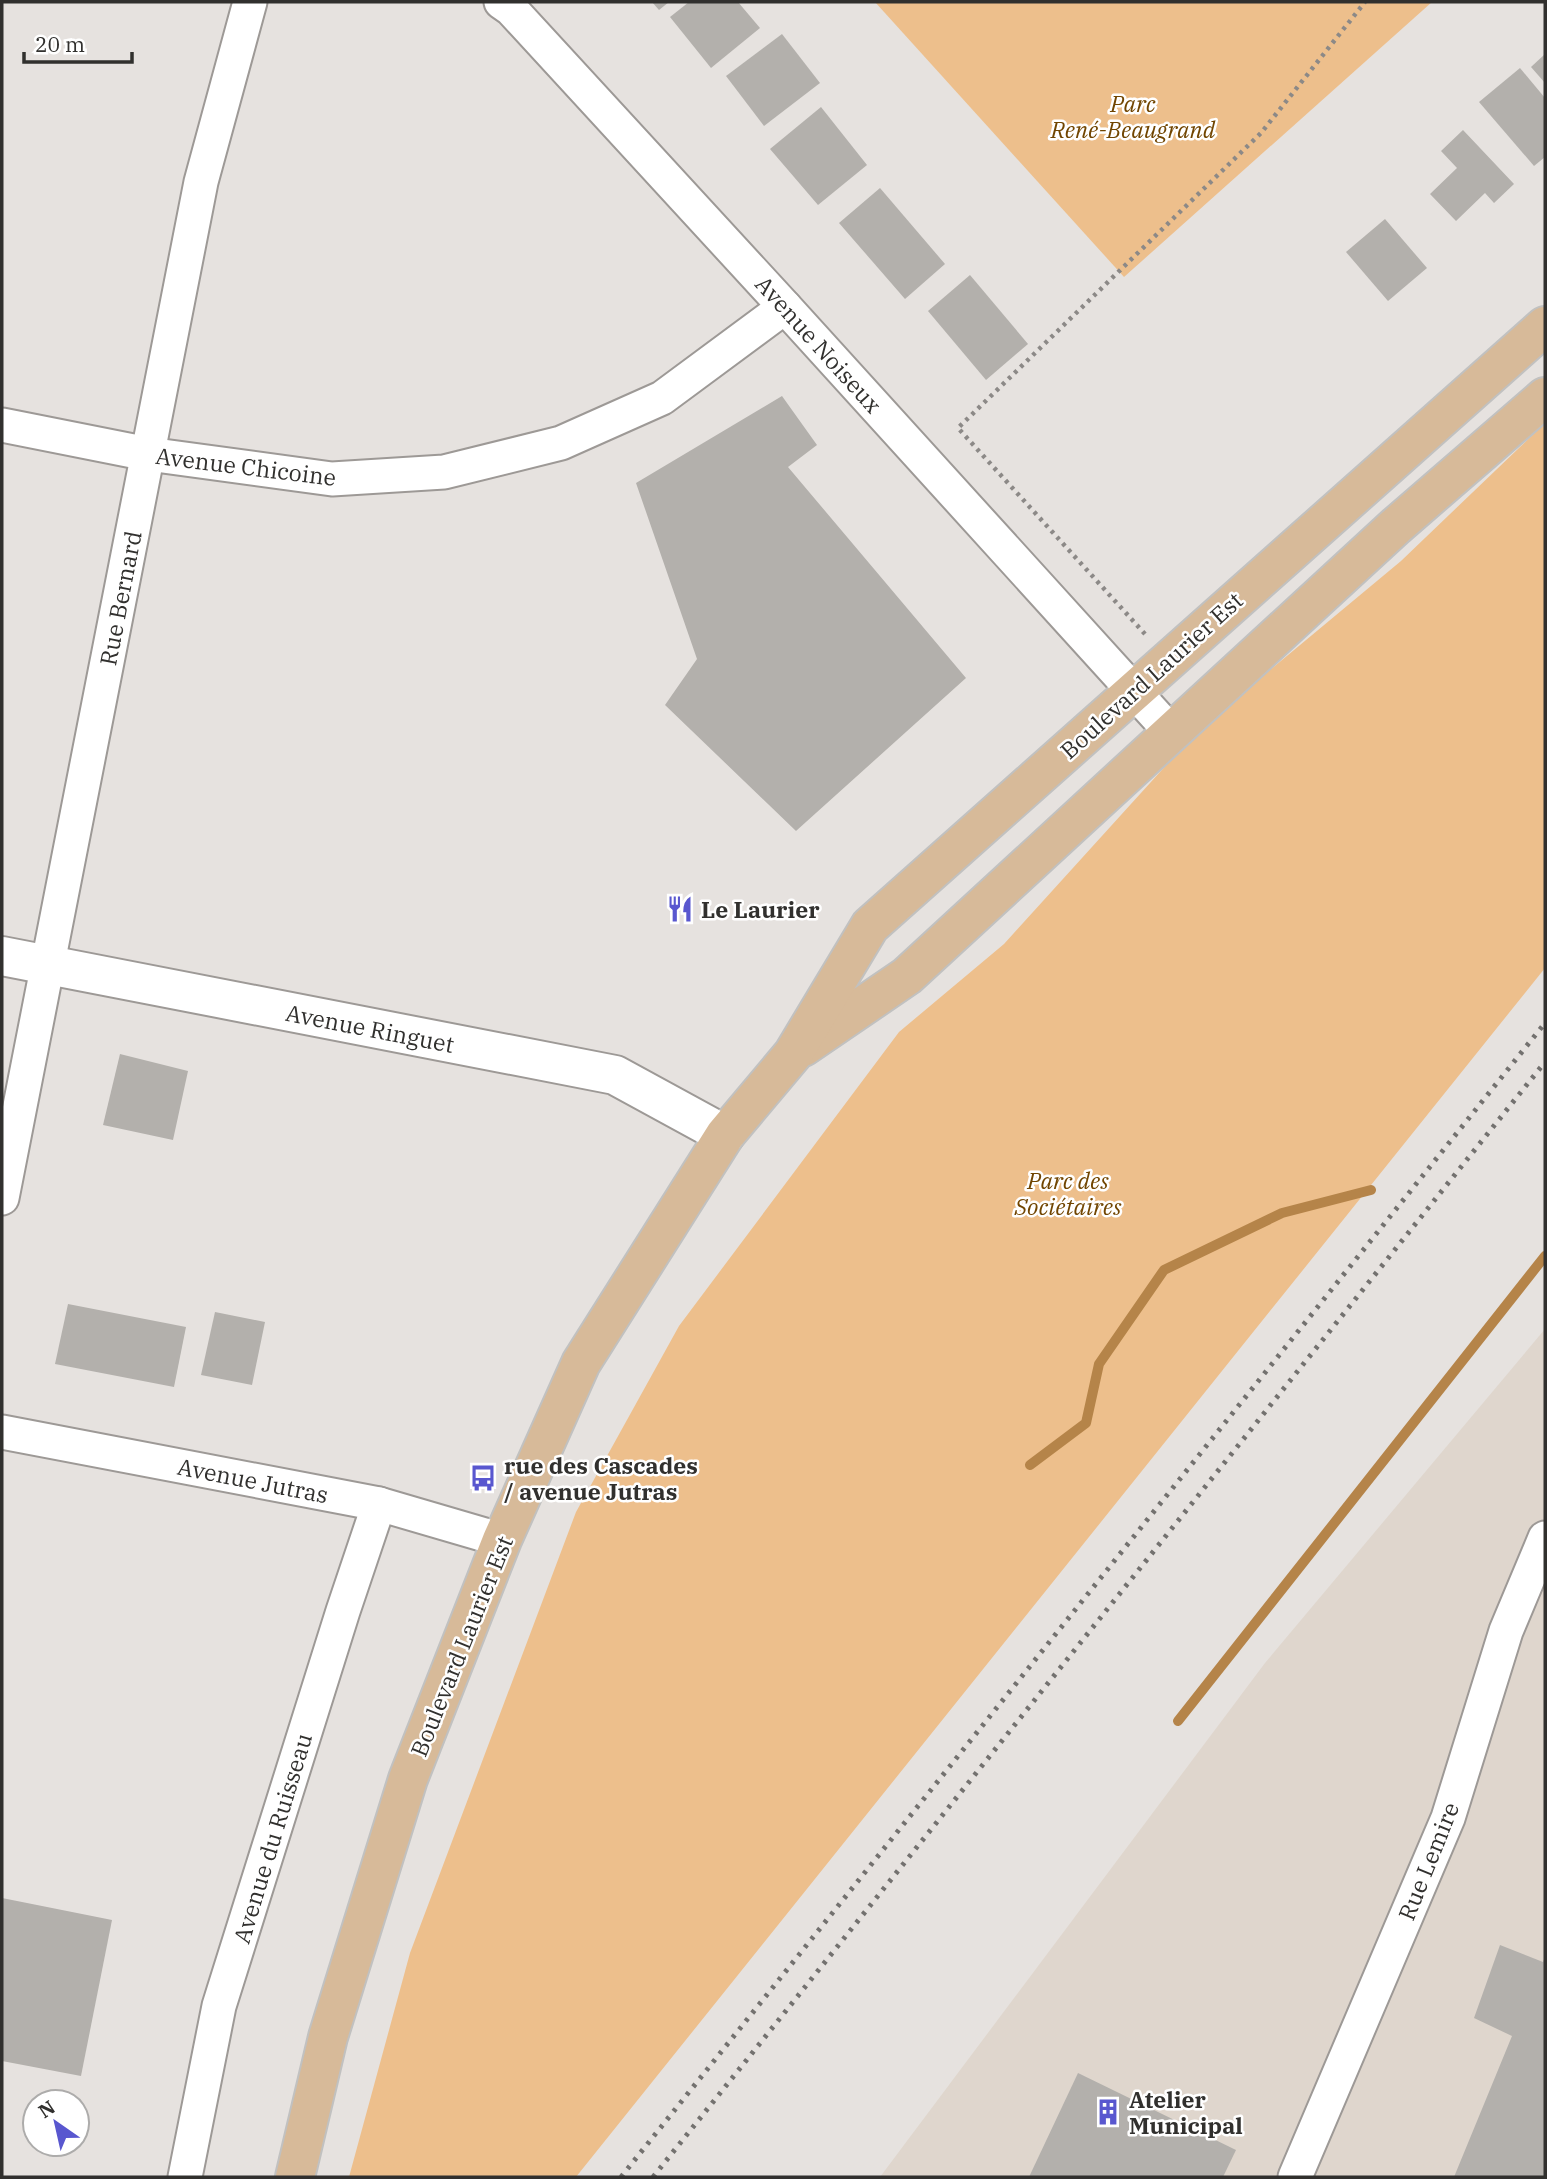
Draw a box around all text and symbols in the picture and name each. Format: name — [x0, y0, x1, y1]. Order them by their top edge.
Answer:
scale bar — [24, 21, 133, 65]
text: 20 m — [35, 30, 85, 58]
park label: Parc René-Beaugrand — [1050, 88, 1216, 144]
street label: Avenue Noiseux — [749, 269, 889, 419]
street label: Avenue Chicoine — [154, 440, 338, 492]
street label: Rue Bernard — [92, 528, 148, 668]
street label: Boulevard Laurier Est — [1053, 585, 1249, 765]
restaurant icon: Le Laurier — [665, 894, 695, 924]
place label: Le Laurier — [701, 894, 820, 924]
street label: Avenue Ringuet — [283, 997, 457, 1059]
park label: Parc des Sociétaires — [1013, 1165, 1122, 1221]
place label: rue des Cascades / avenue Jutras — [504, 1450, 698, 1506]
street label: Avenue Jutras — [175, 1451, 331, 1509]
bus stop icon: rue des Cascades / avenue Jutras — [468, 1463, 498, 1493]
street label: Boulevard Laurier Est — [403, 1531, 519, 1761]
street label: Avenue du Ruisseau — [226, 1729, 318, 1947]
street label: Rue Lemire — [1391, 1797, 1465, 1925]
place label: Atelier Municipal — [1129, 2084, 1243, 2140]
north arrow — [21, 2088, 91, 2158]
text: N — [34, 2095, 59, 2123]
building icon: Atelier Municipal — [1093, 2097, 1123, 2127]

